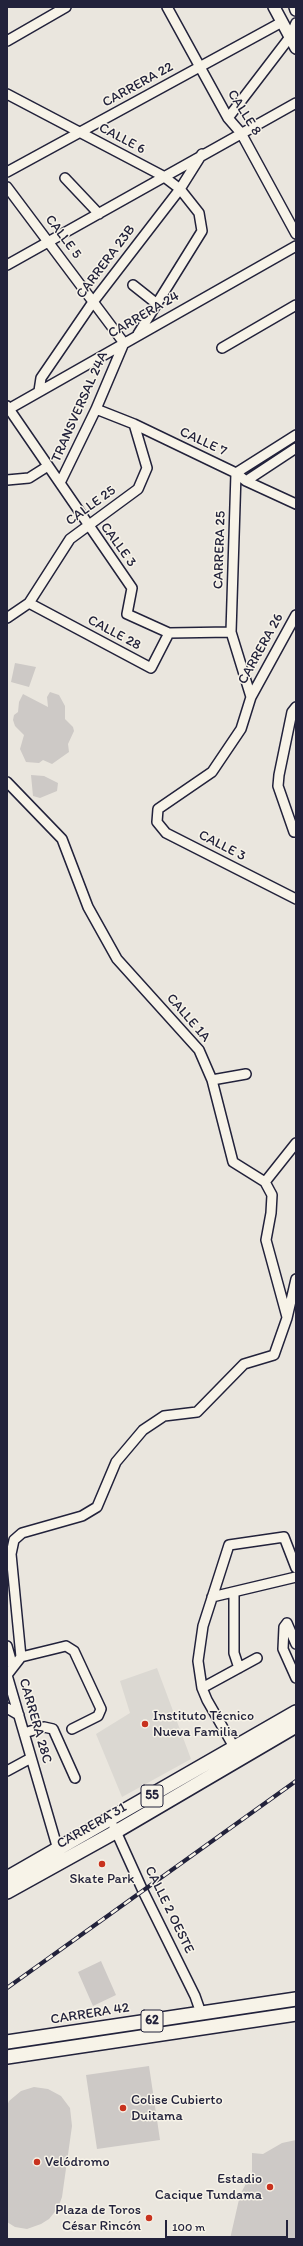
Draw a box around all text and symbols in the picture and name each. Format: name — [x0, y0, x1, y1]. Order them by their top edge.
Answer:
street label: CARRERA 22 — [100, 59, 176, 111]
street label: CALLE 8 — [223, 87, 265, 139]
street label: CALLE 6 — [96, 120, 148, 158]
street label: CALLE 5 — [41, 212, 85, 262]
street label: CARRERA 23B — [73, 222, 139, 302]
street label: CARRERA 24 — [105, 288, 183, 342]
street label: TRANSVERSAL 24A — [48, 349, 112, 465]
street label: CALLE 7 — [177, 424, 229, 460]
street label: CALLE 25 — [63, 482, 119, 530]
street label: CARRERA 25 — [210, 511, 230, 589]
street label: CALLE 3 — [96, 520, 140, 570]
street label: CARRERA 26 — [235, 611, 287, 687]
street label: CALLE 28 — [84, 612, 144, 654]
street label: CALLE 3 — [196, 827, 248, 865]
street label: CALLE 1A — [162, 990, 214, 1046]
street label: CARRERA 28C — [15, 1677, 55, 1765]
place label: Instituto Técnico Nueva Familia — [153, 1708, 254, 1740]
marker: Instituto Técnico Nueva Familia — [140, 1719, 150, 1729]
road number: 55 — [141, 1785, 163, 1807]
street label: CARRERA 31 — [54, 1799, 130, 1853]
marker: Skate Park — [97, 1859, 107, 1869]
street label: CALLE 2 OESTE — [141, 1864, 197, 1956]
place label: Skate Park — [70, 1871, 134, 1887]
street label: CARRERA 42 — [49, 1999, 131, 2029]
road number: 62 — [141, 2010, 163, 2032]
place label: Colise Cubierto Duitama — [131, 2092, 223, 2124]
marker: Colise Cubierto Duitama — [118, 2103, 128, 2113]
place label: Velódromo — [45, 2154, 110, 2170]
marker: Velódromo — [32, 2157, 42, 2167]
place label: Estadio Cacique Tundama — [155, 2171, 262, 2204]
marker: Estadio Cacique Tundama — [265, 2182, 275, 2192]
place label: Plaza de Toros César Rincón — [55, 2202, 141, 2234]
scale bar — [167, 2212, 290, 2238]
marker: Plaza de Toros César Rincón — [144, 2213, 154, 2223]
text: 100 m — [172, 2220, 205, 2234]

